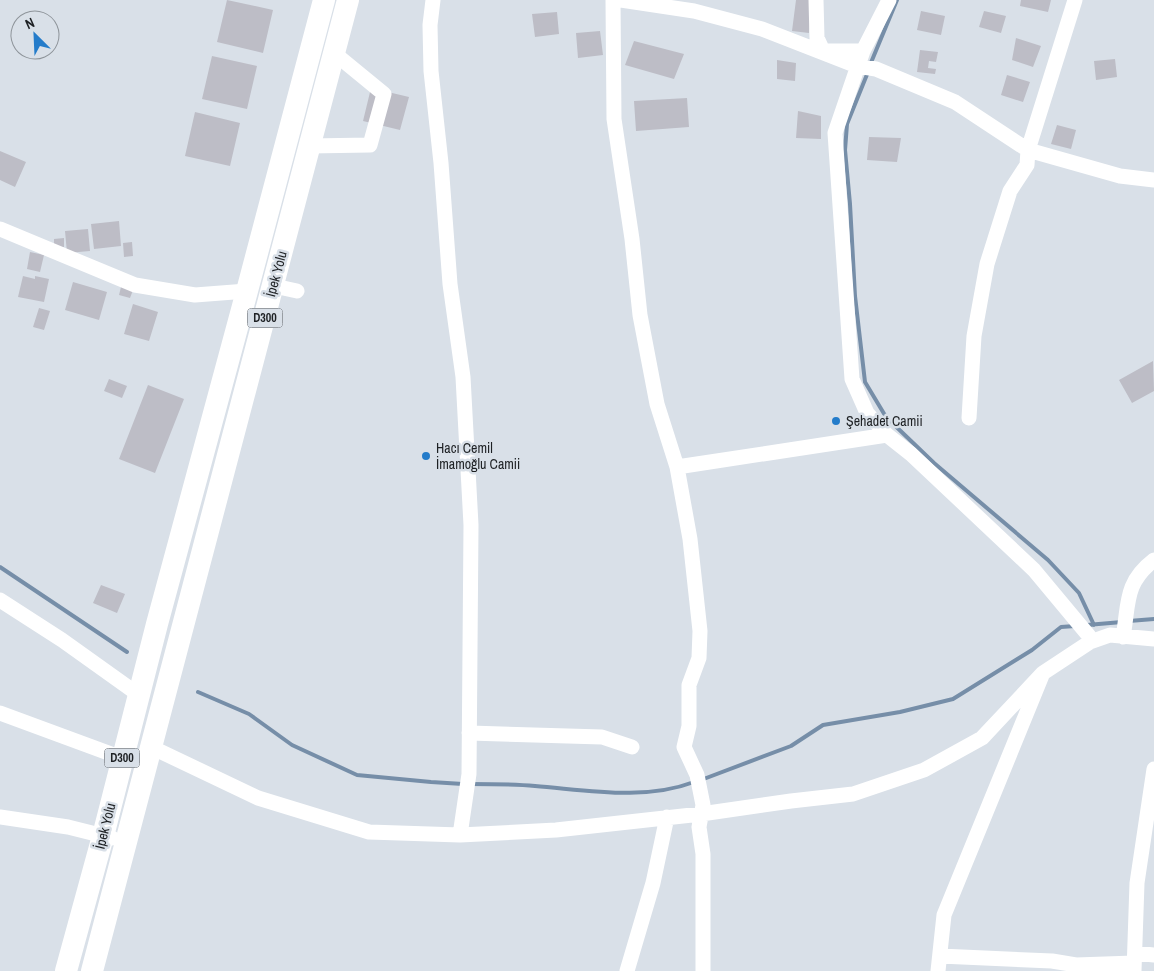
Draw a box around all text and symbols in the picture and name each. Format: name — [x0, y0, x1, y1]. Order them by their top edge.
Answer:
north arrow — [10, 10, 60, 60]
text: N — [22, 13, 37, 33]
street label: İpek Yolu — [261, 249, 291, 299]
road number: D300 — [248, 308, 282, 328]
place label: Şehadet Camii — [846, 412, 923, 430]
marker: Şehadet Camii — [830, 415, 842, 427]
place label: Hacı Cemil İmamoğlu Camii — [436, 439, 520, 473]
marker: Hacı Cemil İmamoğlu Camii — [420, 450, 432, 462]
road number: D300 — [104, 748, 140, 768]
street label: İpek Yolu — [91, 801, 119, 851]

